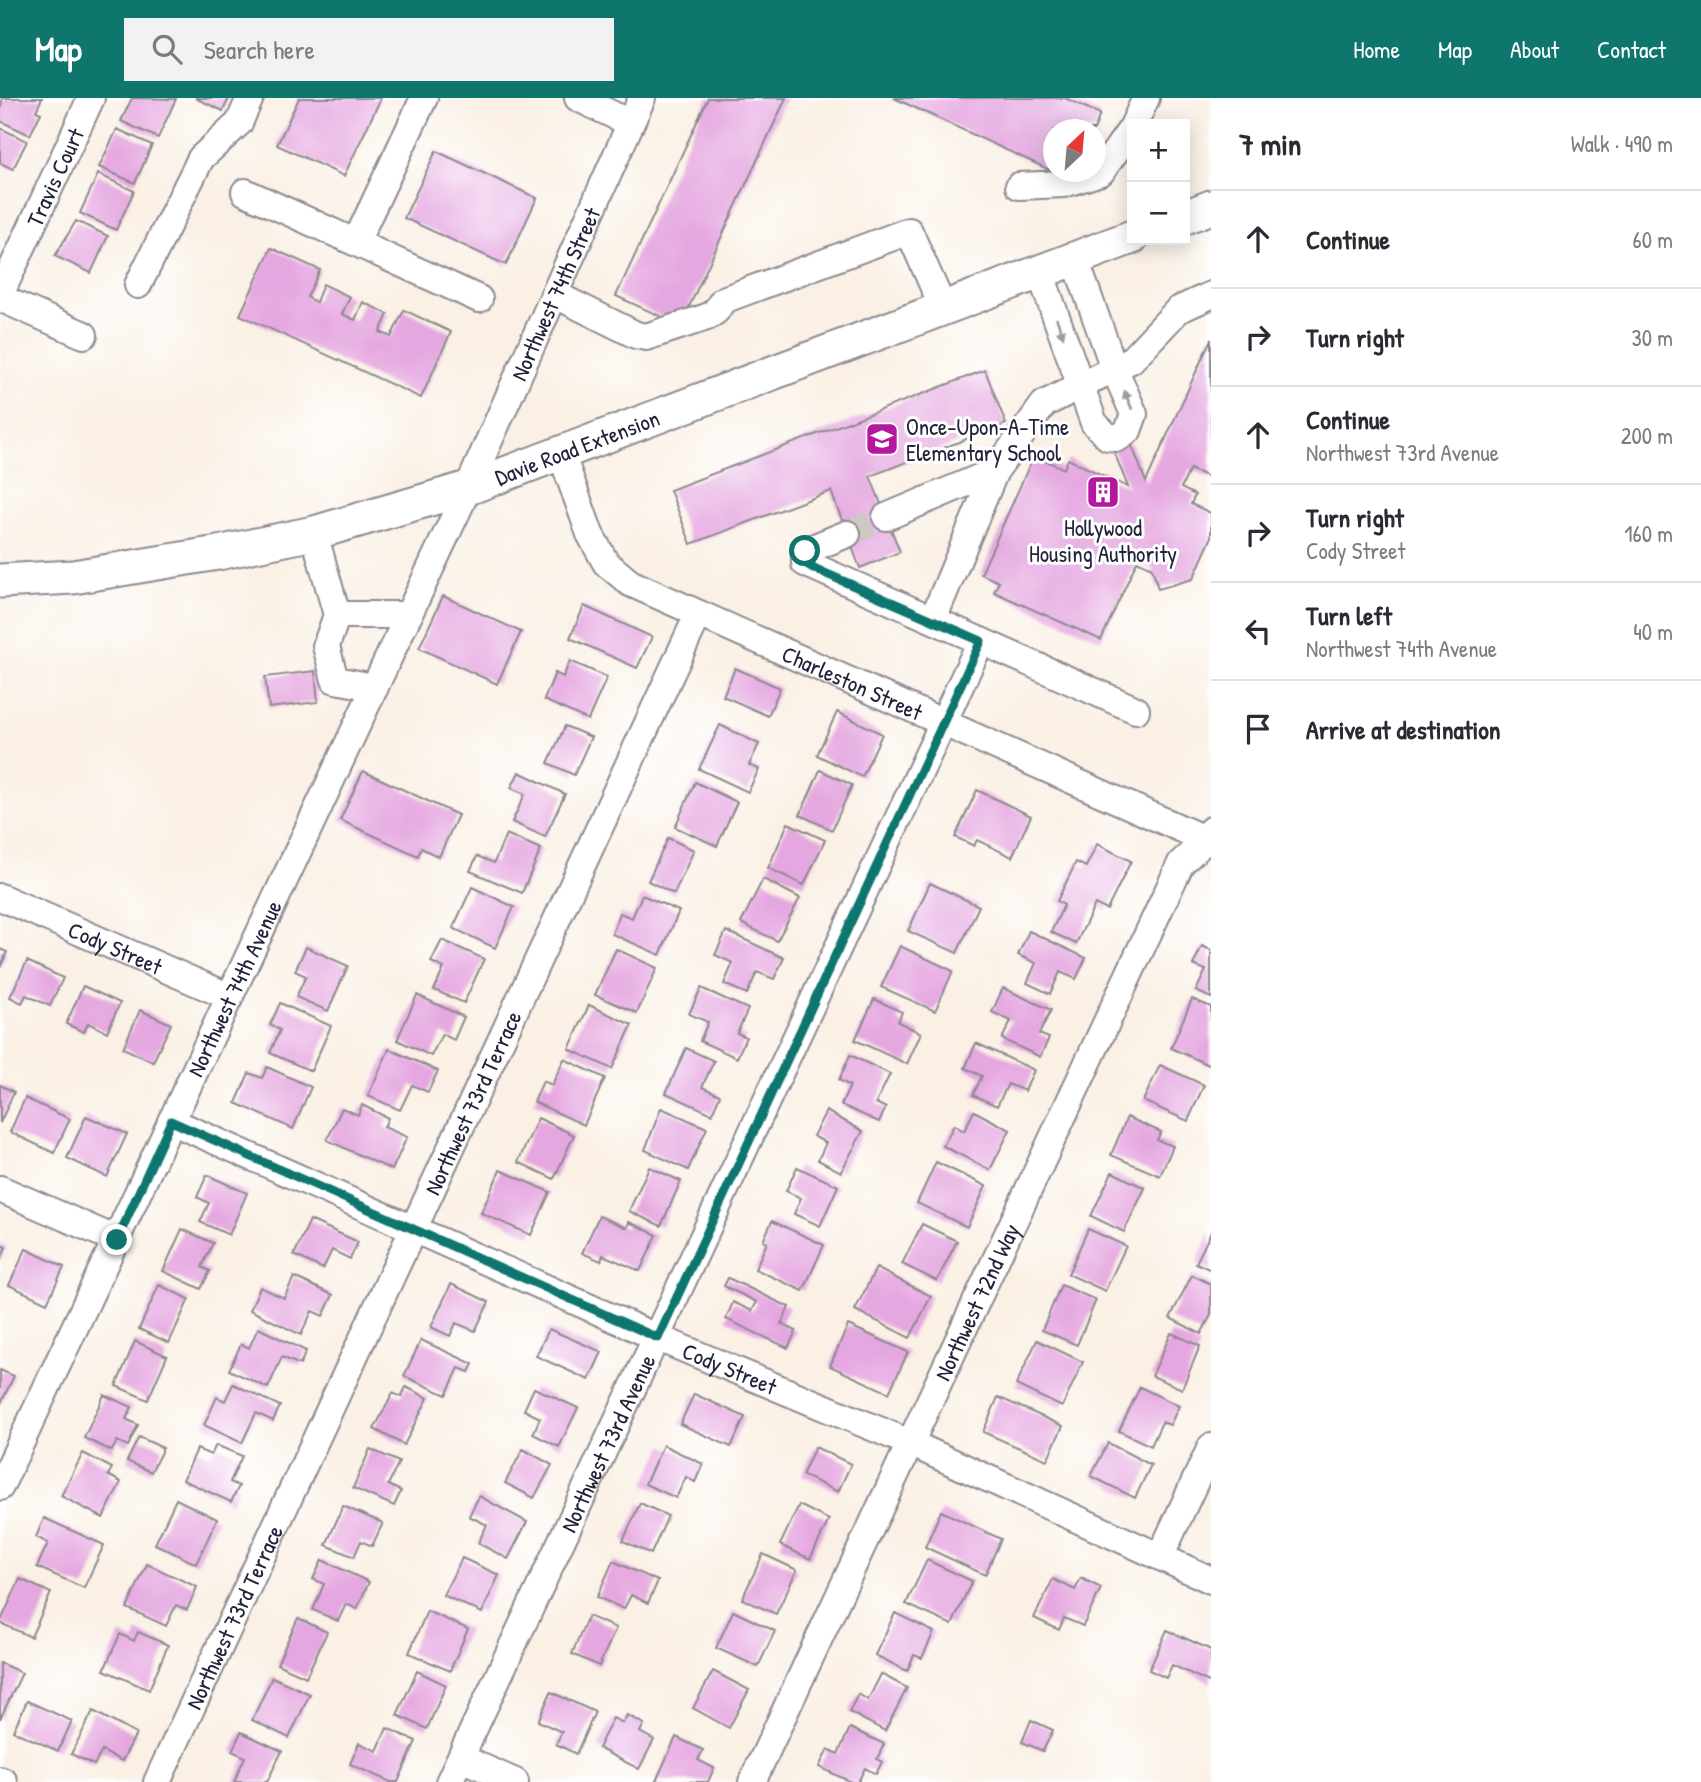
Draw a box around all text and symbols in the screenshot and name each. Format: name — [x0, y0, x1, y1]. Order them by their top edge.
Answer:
search box — [124, 18, 614, 81]
text: Map — [35, 27, 82, 71]
icon: search — [148, 30, 186, 68]
text: Search here — [204, 32, 315, 67]
text: Home — [1353, 33, 1400, 65]
text: Map — [1438, 33, 1472, 65]
text: About — [1510, 33, 1559, 65]
text: Contact — [1597, 33, 1666, 65]
north arrow — [1043, 119, 1106, 182]
map controls — [1127, 119, 1190, 245]
button: + — [1127, 119, 1190, 182]
street label: Travis Court — [18, 122, 91, 231]
text: 7 min — [1239, 124, 1301, 164]
text: Walk · 490 m — [1571, 128, 1673, 159]
button: − — [1127, 182, 1190, 245]
street label: Northwest 74th Street — [503, 201, 607, 385]
icon: ahead — [1239, 220, 1277, 258]
text: Continue — [1306, 222, 1390, 257]
text: 60 m — [1633, 224, 1673, 255]
one-way arrow — [1055, 317, 1066, 338]
icon: right — [1239, 318, 1277, 356]
text: Turn right — [1306, 320, 1404, 355]
text: 30 m — [1631, 322, 1673, 353]
one-way arrow — [1122, 390, 1133, 411]
street label: Davie Road Extension — [490, 402, 664, 492]
text: Continue — [1306, 402, 1390, 437]
place label: Once-Upon-A-Time Elementary School — [906, 411, 1069, 468]
icon: ahead — [1239, 416, 1277, 454]
school or university icon: Once-Upon-A-Time Elementary School — [863, 420, 901, 458]
text: 200 m — [1621, 420, 1673, 451]
text: Northwest 73rd Avenue — [1306, 437, 1499, 468]
building icon: Hollywood Housing Authority — [1084, 473, 1122, 511]
text: Turn right — [1306, 500, 1404, 535]
place label: Hollywood Housing Authority — [1029, 512, 1177, 569]
icon: right — [1239, 514, 1277, 552]
text: 160 m — [1624, 518, 1673, 549]
route start — [789, 535, 820, 566]
text: Cody Street — [1306, 535, 1405, 566]
text: Turn left — [1306, 598, 1392, 633]
icon: left — [1239, 612, 1277, 650]
text: 40 m — [1633, 616, 1673, 647]
text: Northwest 74th Avenue — [1306, 633, 1497, 664]
street label: Charleston Street — [777, 637, 929, 727]
icon: arrive — [1239, 710, 1277, 748]
text: Arrive at destination — [1306, 712, 1501, 747]
street label: Northwest 74th Avenue — [179, 895, 288, 1081]
street label: Cody Street — [64, 913, 168, 982]
street label: Northwest 73rd Terrace — [416, 1005, 528, 1199]
street label: Northwest 72nd Way — [926, 1218, 1026, 1385]
route end — [101, 1224, 132, 1255]
street label: Cody Street — [678, 1334, 783, 1402]
street label: Northwest 73rd Avenue — [552, 1349, 662, 1537]
street label: Northwest 73rd Terrace — [178, 1520, 290, 1714]

